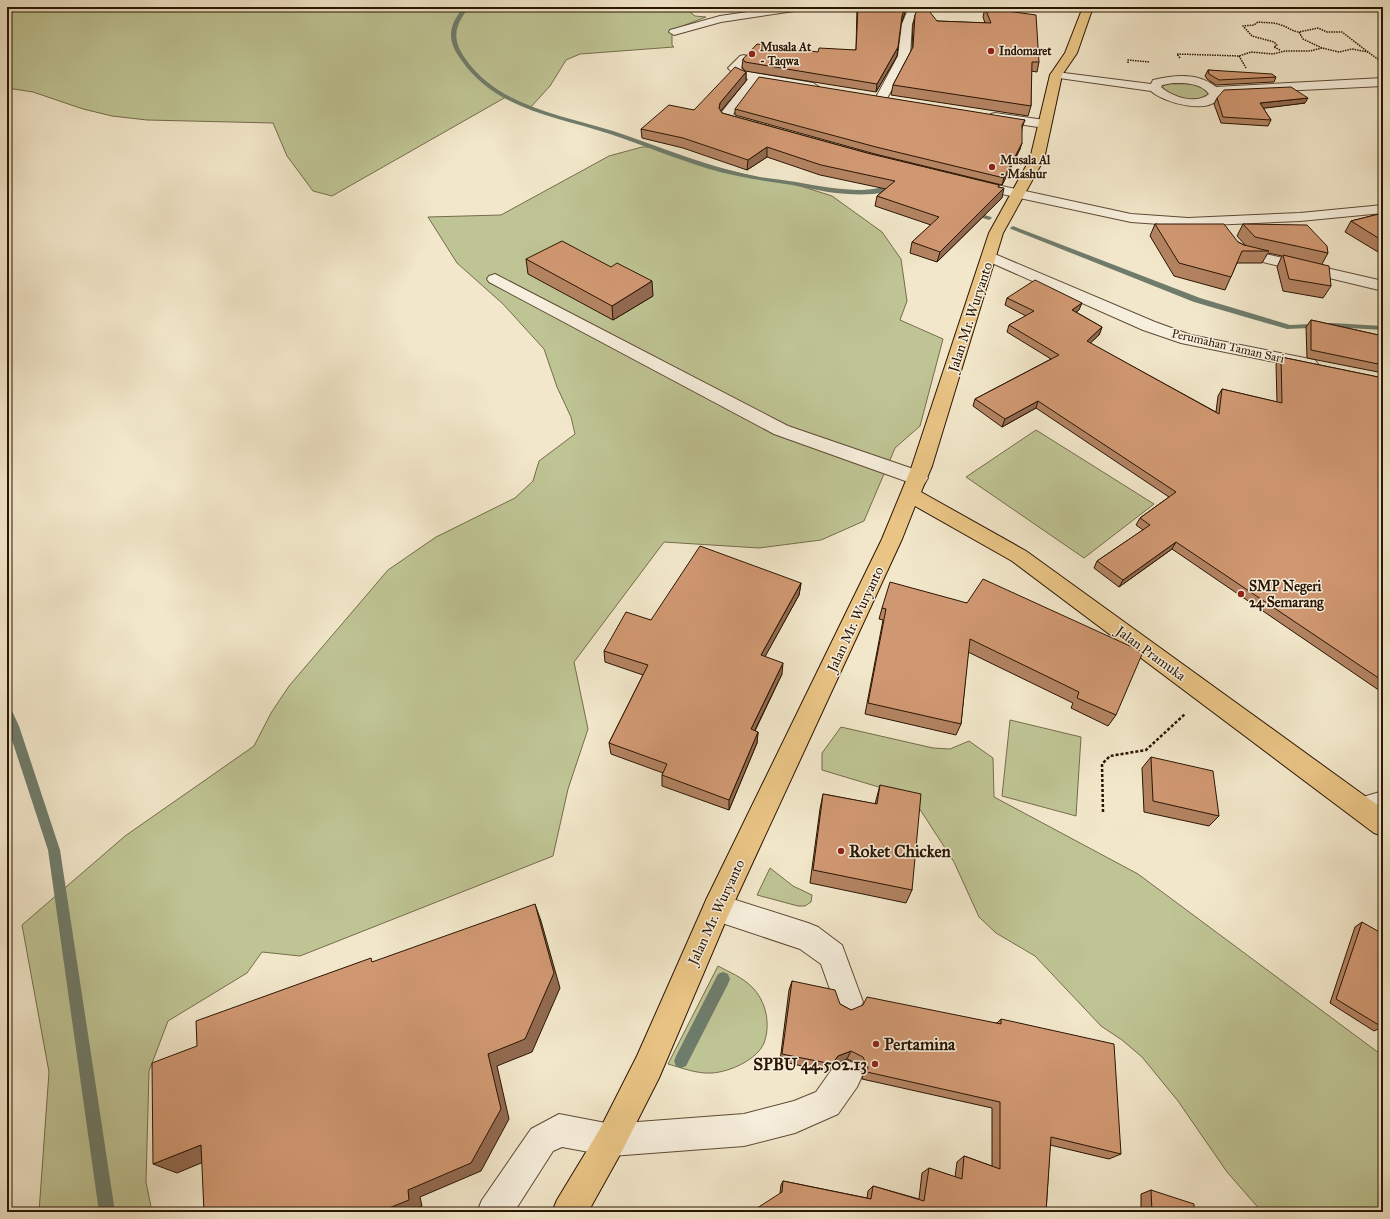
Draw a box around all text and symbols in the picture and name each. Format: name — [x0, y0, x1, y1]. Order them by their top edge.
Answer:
place label: Musala At - Taqwa — [760, 40, 812, 69]
place label: Indomaret — [999, 44, 1052, 58]
marker: Indomaret — [986, 46, 996, 56]
marker: Musala At - Taqwa — [747, 49, 757, 59]
place label: Musala Al - Mashur — [1000, 153, 1051, 181]
marker: Musala Al - Mashur — [987, 162, 997, 172]
street label: Jalan Mr. Wuryanto — [944, 260, 997, 377]
street label: Perumahan Taman Sari — [1170, 326, 1286, 366]
street label: Jalan Mr. Wuryanto — [823, 564, 888, 677]
place label: SMP Negeri 24 Semarang — [1249, 578, 1324, 612]
marker: SMP Negeri 24 Semarang — [1236, 589, 1246, 599]
street label: Jalan Pramuka — [1110, 621, 1189, 685]
place label: Roket Chicken — [849, 841, 952, 862]
marker: Roket Chicken — [836, 846, 846, 856]
street label: Jalan Mr. Wuryanto — [684, 857, 749, 970]
place label: Pertamina — [884, 1034, 956, 1055]
marker: Pertamina — [871, 1039, 881, 1049]
place label: SPBU 44.502.13 — [753, 1054, 867, 1075]
marker: SPBU 44.502.13 — [870, 1059, 880, 1069]

